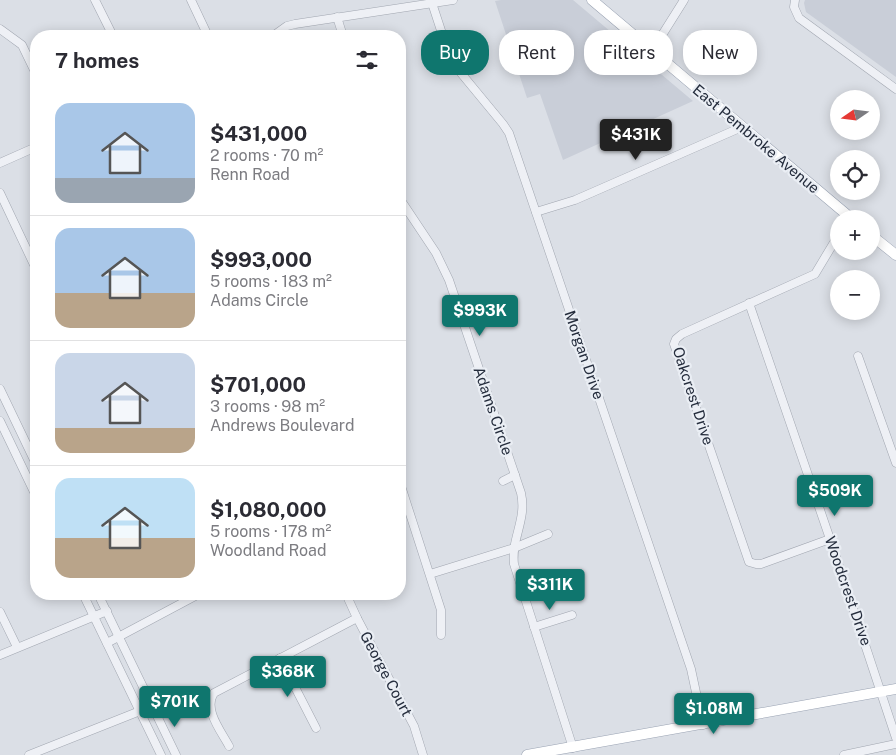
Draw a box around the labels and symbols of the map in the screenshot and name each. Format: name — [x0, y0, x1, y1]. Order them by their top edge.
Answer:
street label: East Pembroke Avenue — [690, 81, 823, 197]
north arrow — [830, 90, 880, 140]
pin: $431K — [601, 119, 671, 161]
pin: $993K — [445, 294, 515, 337]
street label: Morgan Drive — [561, 308, 608, 402]
street label: Oakcrest Drive — [670, 345, 717, 447]
street label: Adams Circle — [470, 364, 517, 457]
pin: $509K — [800, 474, 870, 517]
street label: Woodcrest Drive — [822, 534, 875, 648]
pin: $311K — [515, 568, 585, 611]
street label: George Court — [357, 628, 416, 719]
pin: $368K — [253, 656, 323, 698]
pin: $701K — [140, 686, 210, 728]
pin: $1.08M — [673, 692, 755, 735]

